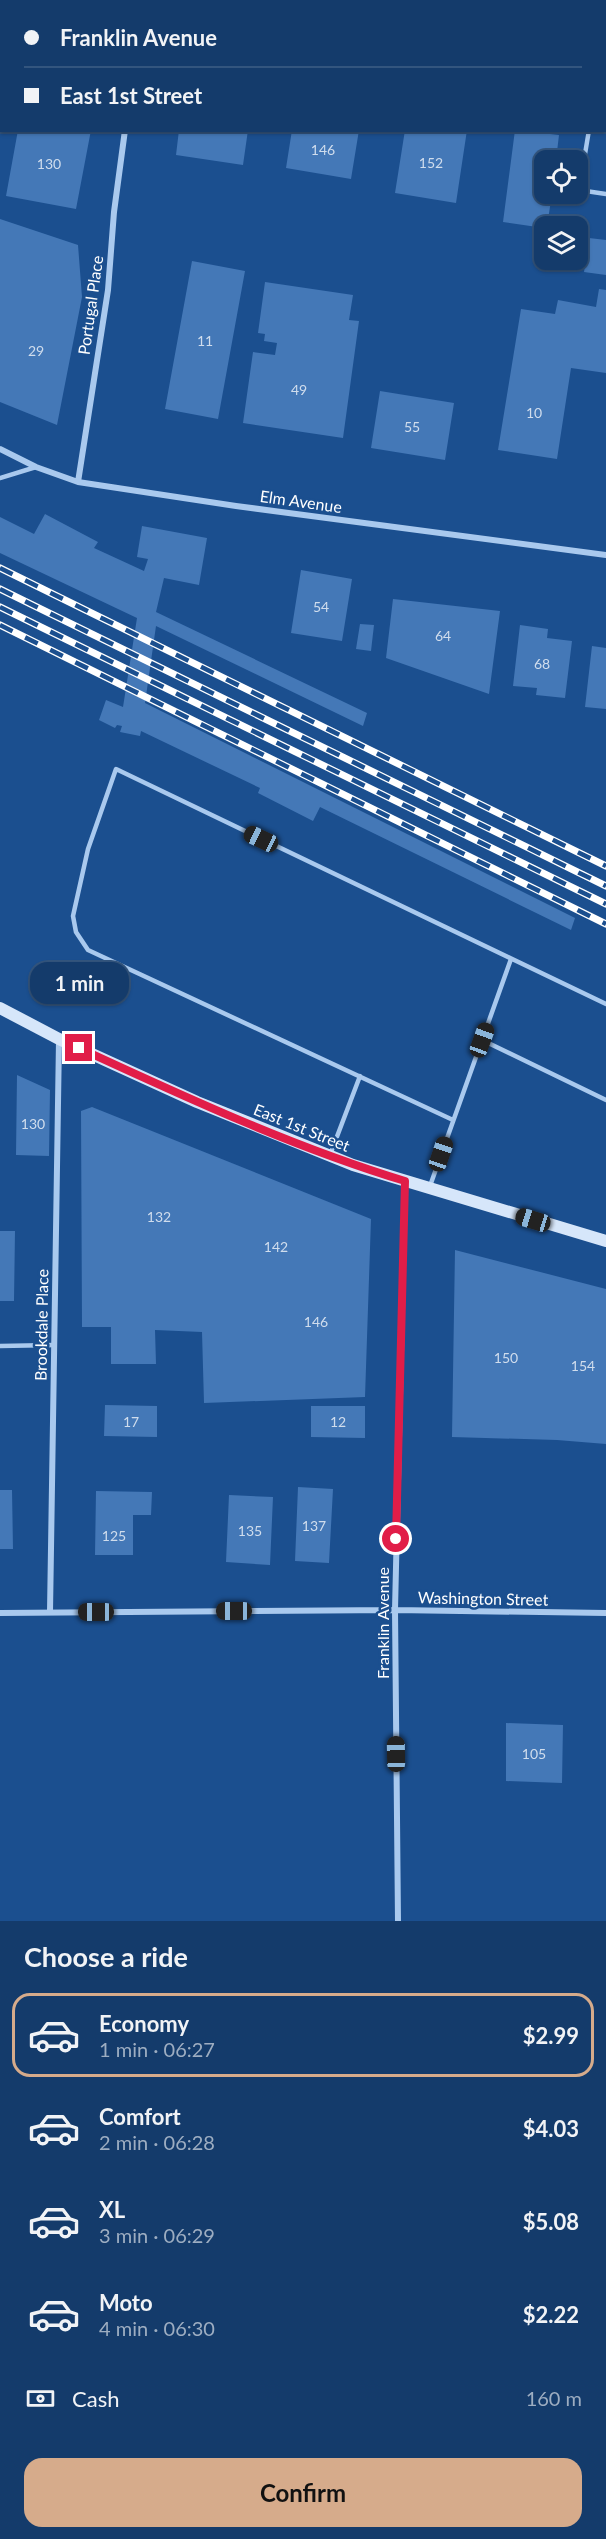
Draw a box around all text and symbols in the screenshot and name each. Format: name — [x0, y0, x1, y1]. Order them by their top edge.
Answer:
text: Franklin Avenue — [60, 24, 217, 51]
text: East 1st Street — [60, 82, 202, 109]
house number: 146 — [311, 141, 335, 158]
map controls — [534, 150, 588, 270]
button: locate — [534, 150, 588, 204]
house number: 152 — [419, 154, 443, 171]
house number: 130 — [37, 155, 61, 172]
button: layers — [534, 216, 588, 270]
street label: Portugal Place — [74, 254, 106, 356]
house number: 11 — [197, 332, 213, 349]
house number: 29 — [28, 342, 44, 359]
house number: 49 — [291, 381, 307, 398]
house number: 10 — [526, 404, 542, 421]
house number: 55 — [404, 418, 420, 435]
street label: Elm Avenue — [259, 486, 343, 516]
house number: 54 — [313, 598, 329, 615]
house number: 64 — [435, 627, 451, 644]
house number: 68 — [534, 655, 550, 672]
car — [241, 823, 281, 855]
callout: 1 min — [29, 961, 128, 1003]
text: 1 min — [55, 971, 104, 995]
car — [467, 1020, 497, 1060]
route end — [65, 1034, 92, 1061]
street label: East 1st Street — [251, 1099, 353, 1155]
house number: 130 — [21, 1115, 45, 1132]
car — [427, 1134, 455, 1174]
car — [513, 1206, 553, 1234]
house number: 132 — [147, 1208, 171, 1225]
house number: 142 — [264, 1238, 288, 1255]
street label: Brookdale Place — [31, 1269, 51, 1381]
house number: 146 — [304, 1313, 328, 1330]
house number: 150 — [494, 1349, 518, 1366]
house number: 154 — [571, 1357, 595, 1374]
house number: 17 — [123, 1413, 139, 1430]
house number: 12 — [330, 1413, 346, 1430]
house number: 137 — [302, 1517, 326, 1534]
house number: 135 — [238, 1522, 262, 1539]
route start — [382, 1525, 409, 1552]
house number: 125 — [102, 1527, 126, 1544]
street label: Franklin Avenue — [373, 1567, 392, 1679]
street label: Washington Street — [418, 1587, 549, 1609]
car — [216, 1602, 252, 1620]
car — [78, 1603, 114, 1621]
car — [387, 1736, 405, 1772]
house number: 105 — [522, 1745, 546, 1762]
text: Choose a ride — [24, 1940, 188, 1973]
icon: car — [27, 2008, 81, 2062]
text: Economy — [99, 2010, 189, 2037]
text: $2.99 — [523, 2022, 579, 2049]
text: 1 min · 06:27 — [99, 2037, 215, 2061]
icon: car — [27, 2101, 81, 2155]
text: Comfort — [99, 2103, 181, 2130]
text: $4.03 — [523, 2115, 579, 2142]
text: 2 min · 06:28 — [99, 2130, 215, 2154]
icon: car — [27, 2194, 81, 2248]
text: XL — [99, 2196, 125, 2223]
text: $5.08 — [523, 2208, 579, 2235]
text: 3 min · 06:29 — [99, 2223, 215, 2247]
icon: car — [27, 2287, 81, 2341]
text: Moto — [99, 2289, 153, 2316]
text: $2.22 — [523, 2301, 579, 2328]
text: 4 min · 06:30 — [99, 2316, 215, 2340]
icon: cash — [24, 2382, 57, 2415]
text: Cash — [72, 2385, 119, 2412]
text: 160 m — [526, 2386, 582, 2410]
button: Confirm — [24, 2458, 582, 2527]

